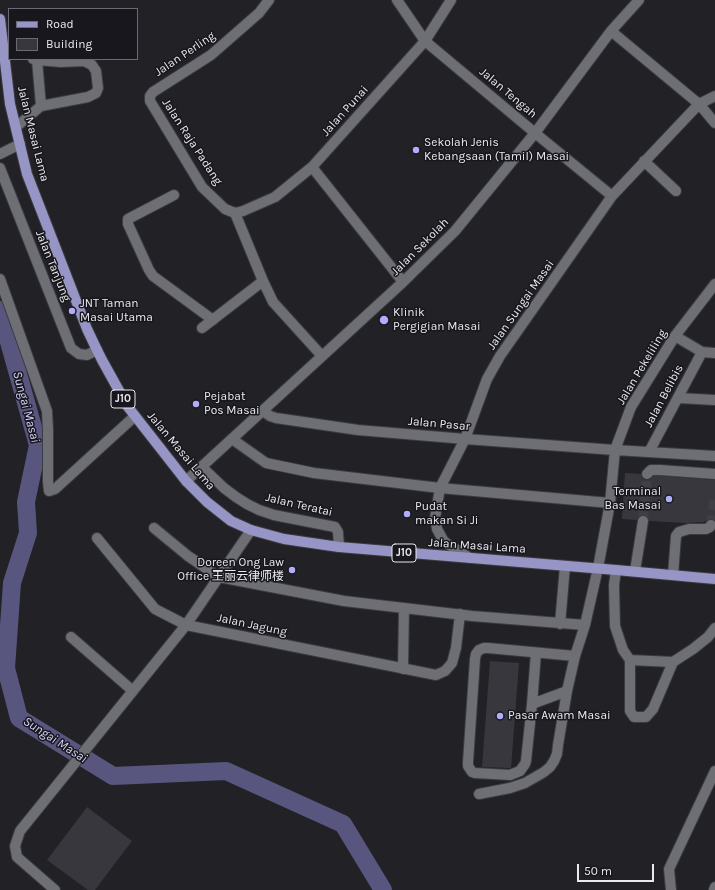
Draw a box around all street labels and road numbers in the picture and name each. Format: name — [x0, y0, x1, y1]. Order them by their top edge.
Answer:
street label: Jalan Perling — [152, 29, 218, 79]
street label: Jalan Tengah — [476, 65, 540, 121]
street label: Jalan Punai — [319, 83, 371, 139]
street label: Jalan Masai Lama — [14, 85, 52, 183]
street label: Jalan Raja Padang — [159, 96, 225, 188]
street label: Jalan Sekolah — [388, 215, 452, 279]
street label: Jalan Tanjung — [32, 228, 74, 304]
street label: Jalan Sungai Masai — [485, 257, 557, 353]
street label: Jalan Pekeliling — [614, 327, 670, 407]
street label: Jalan Belibis — [641, 362, 687, 430]
road number: J10 — [111, 390, 135, 408]
street label: Jalan Masai Lama — [144, 409, 218, 493]
street label: Jalan Pasar — [407, 414, 471, 434]
street label: Jalan Teratai — [264, 490, 334, 520]
street label: Jalan Masai Lama — [428, 535, 526, 557]
road number: J10 — [392, 544, 416, 562]
street label: Jalan Jagung — [216, 611, 288, 639]

